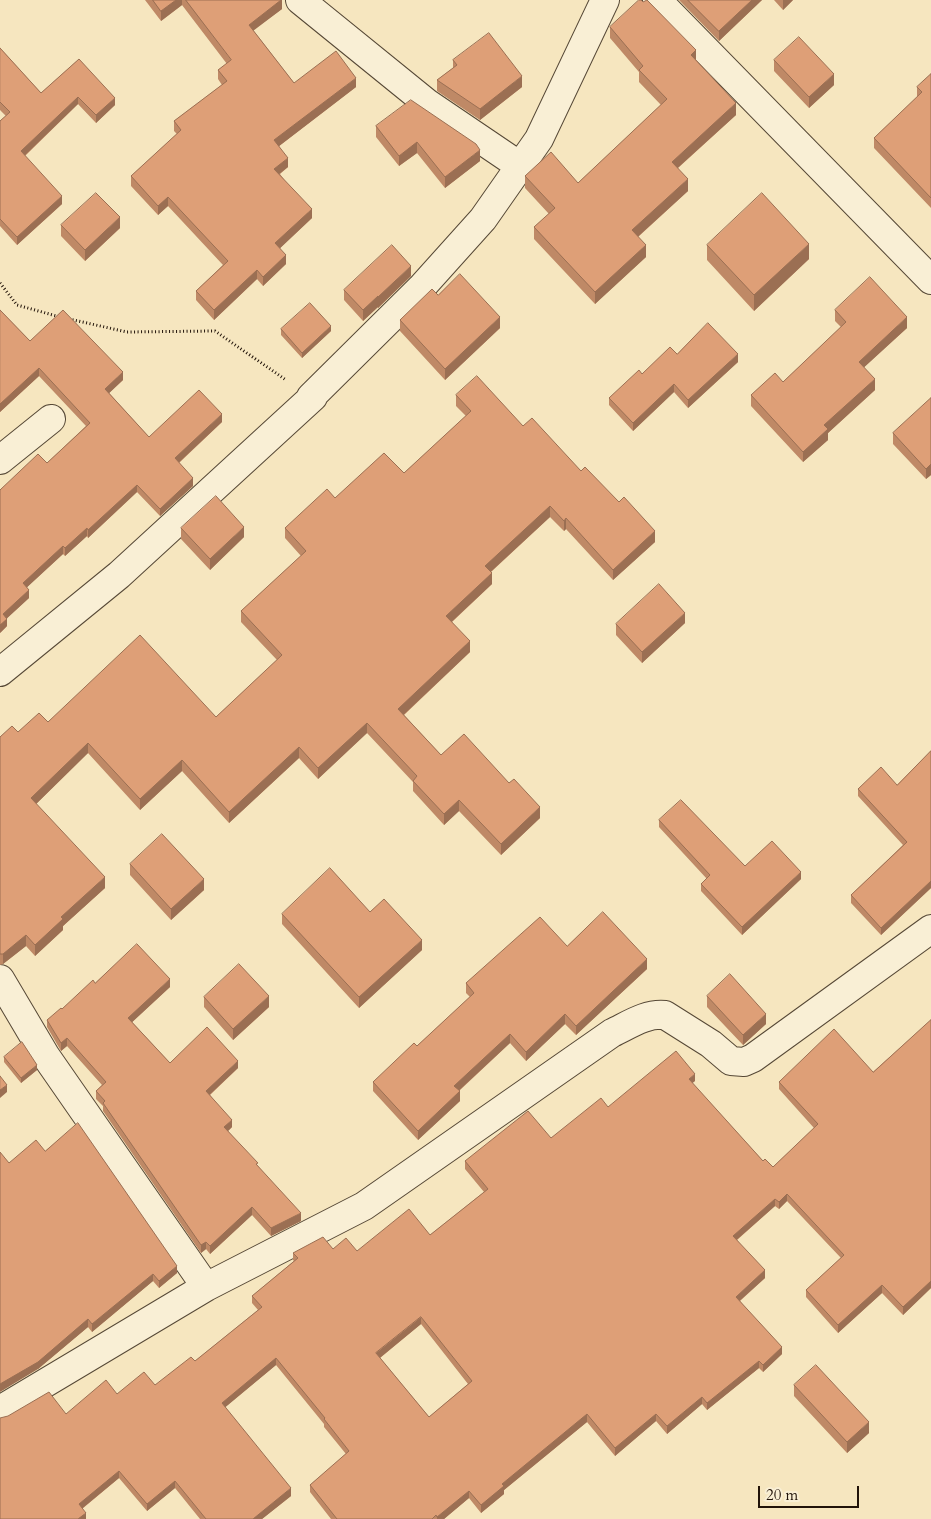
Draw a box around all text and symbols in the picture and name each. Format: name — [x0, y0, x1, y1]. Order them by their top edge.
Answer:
scale bar — [761, 1476, 862, 1508]
text: 20 m — [766, 1485, 798, 1505]

